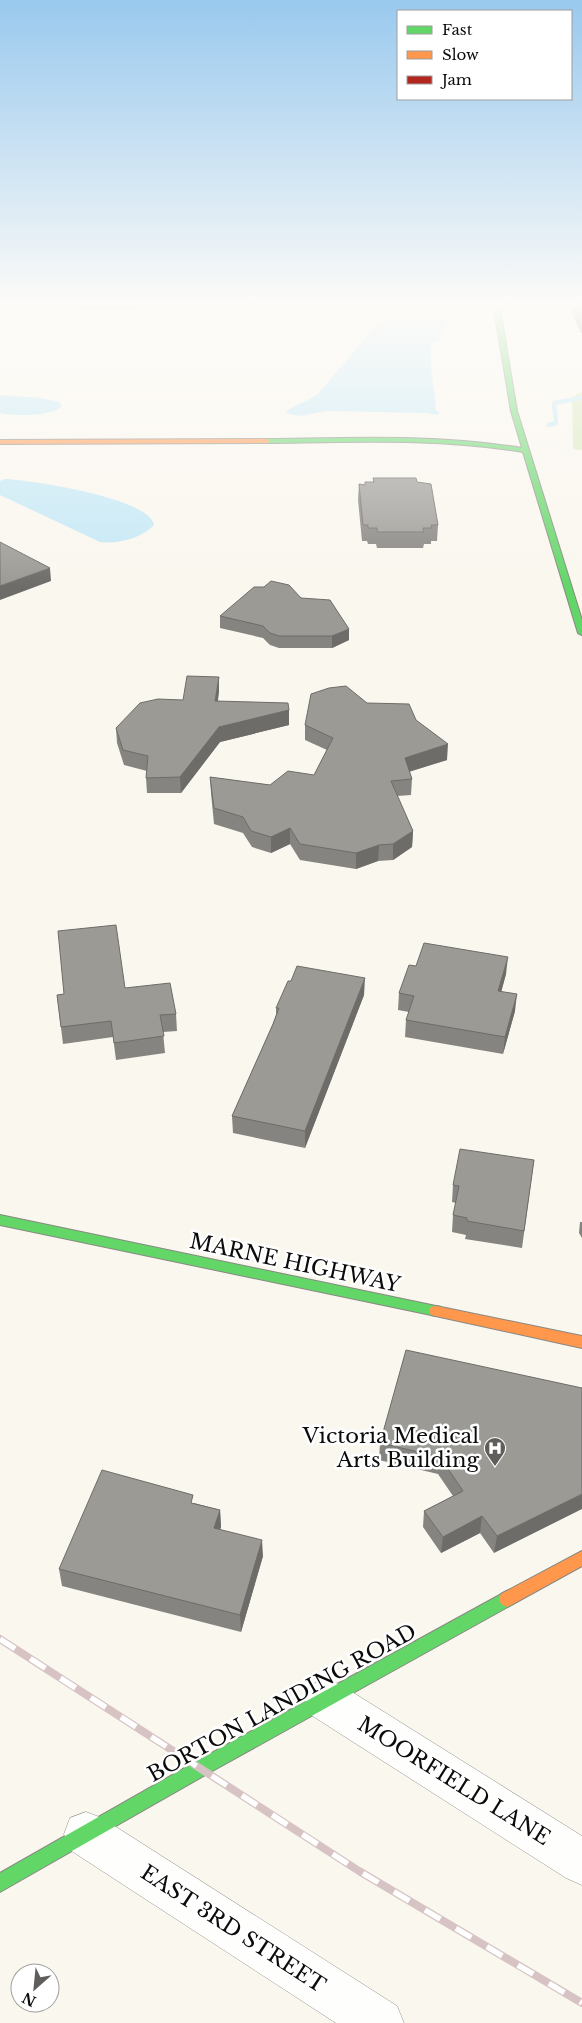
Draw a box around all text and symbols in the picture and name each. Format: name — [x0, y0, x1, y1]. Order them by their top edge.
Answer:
legend — [397, 10, 572, 100]
text: Fast — [442, 20, 473, 39]
text: Slow — [442, 45, 479, 64]
text: Jam — [440, 70, 472, 89]
street label: MARNE HIGHWAY — [187, 1228, 403, 1298]
place label: Victoria Medical Arts Building — [302, 1423, 479, 1473]
hospital icon: Victoria Medical Arts Building — [483, 1436, 507, 1467]
street label: BORTON LANDING ROAD — [143, 1618, 421, 1788]
street label: MOORFIELD LANE — [353, 1711, 555, 1851]
street label: EAST 3RD STREET — [136, 1859, 330, 1999]
north arrow — [10, 1963, 60, 2013]
text: N — [19, 1989, 39, 2011]

